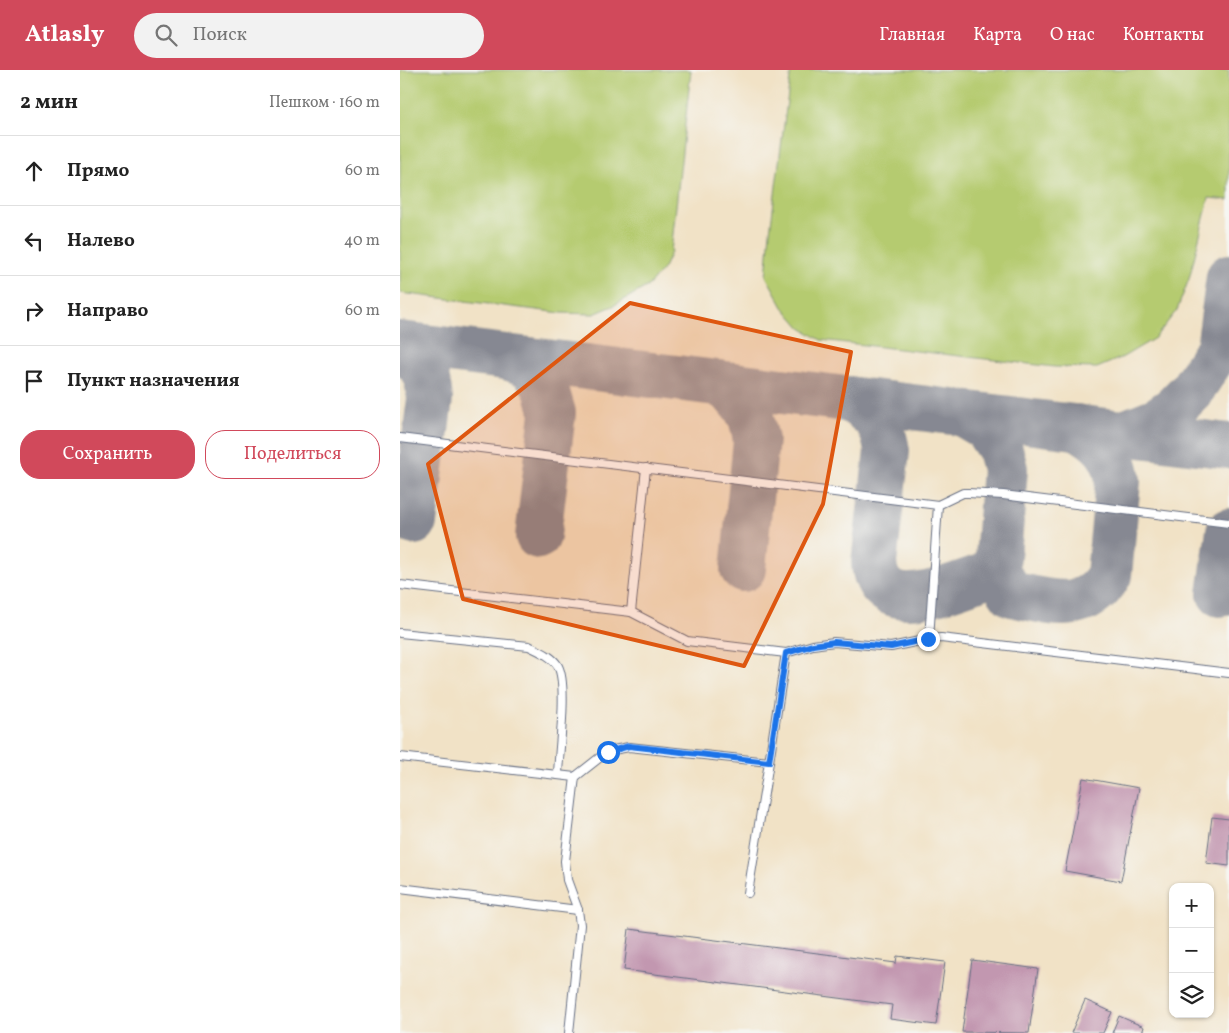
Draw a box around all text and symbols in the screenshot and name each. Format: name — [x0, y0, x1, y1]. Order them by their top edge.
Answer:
search box — [134, 13, 484, 58]
text: Atlasly — [25, 18, 104, 52]
icon: search — [152, 21, 180, 49]
text: Поиск — [192, 22, 247, 48]
text: Главная — [879, 23, 945, 48]
text: Карта — [973, 23, 1022, 48]
text: О нас — [1050, 23, 1095, 48]
text: Контакты — [1123, 23, 1204, 48]
text: 2 мин — [20, 88, 78, 117]
text: Пешком · 160 m — [269, 92, 380, 114]
icon: ahead — [20, 157, 48, 185]
text: Прямо — [67, 158, 129, 184]
text: 60 m — [345, 160, 380, 182]
icon: left — [20, 227, 48, 255]
text: Налево — [67, 228, 135, 254]
text: 40 m — [344, 230, 380, 252]
icon: right — [20, 297, 48, 325]
text: Направо — [67, 298, 149, 324]
text: 60 m — [345, 300, 380, 322]
icon: arrive — [20, 367, 48, 395]
text: Пункт назначения — [67, 368, 240, 394]
button: Сохранить — [20, 430, 195, 479]
button: Поделиться — [205, 430, 380, 479]
route end — [917, 628, 940, 651]
route start — [597, 741, 620, 764]
map controls — [1169, 883, 1214, 1018]
button: + — [1169, 883, 1214, 928]
button: − — [1169, 928, 1214, 973]
button: layers — [1169, 973, 1214, 1018]

